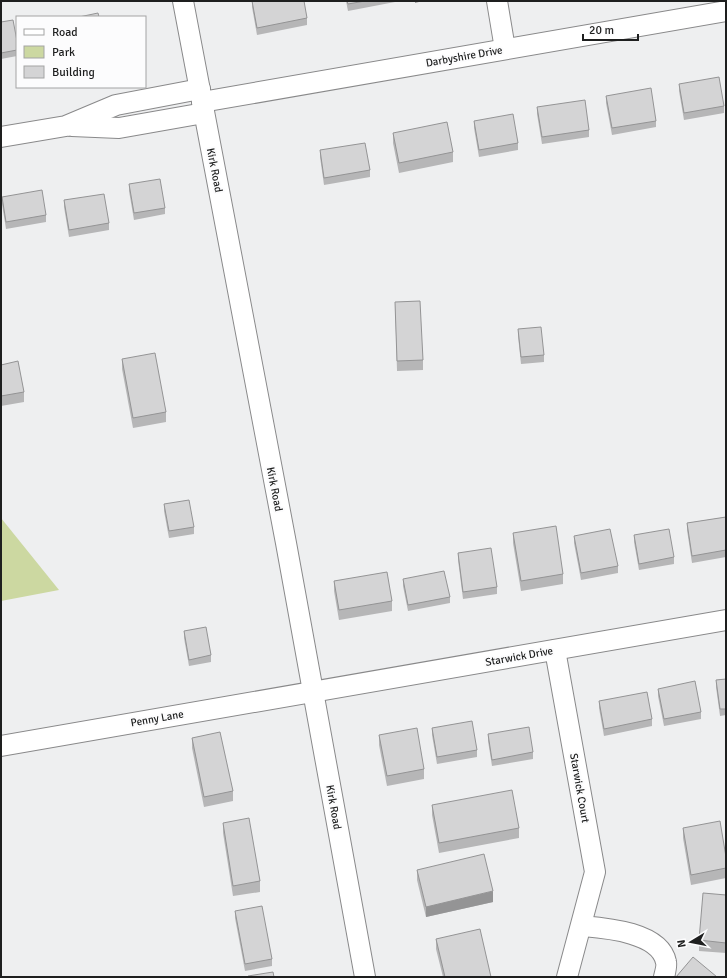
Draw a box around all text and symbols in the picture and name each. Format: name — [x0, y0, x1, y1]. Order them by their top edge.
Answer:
legend — [16, 16, 146, 88]
scale bar — [583, 16, 638, 42]
text: 20 m — [589, 23, 614, 38]
text: Road — [52, 25, 78, 40]
street label: Darbyshire Drive — [425, 43, 503, 70]
text: Park — [52, 45, 75, 60]
text: Building — [52, 65, 95, 80]
street label: Kirk Road — [204, 147, 225, 194]
street label: Kirk Road — [264, 466, 285, 513]
street label: Starwick Drive — [484, 644, 554, 669]
street label: Penny Lane — [130, 707, 185, 730]
street label: Starwick Court — [567, 752, 592, 824]
street label: Kirk Road — [323, 784, 344, 831]
north arrow — [671, 922, 711, 962]
text: N — [675, 939, 689, 949]

